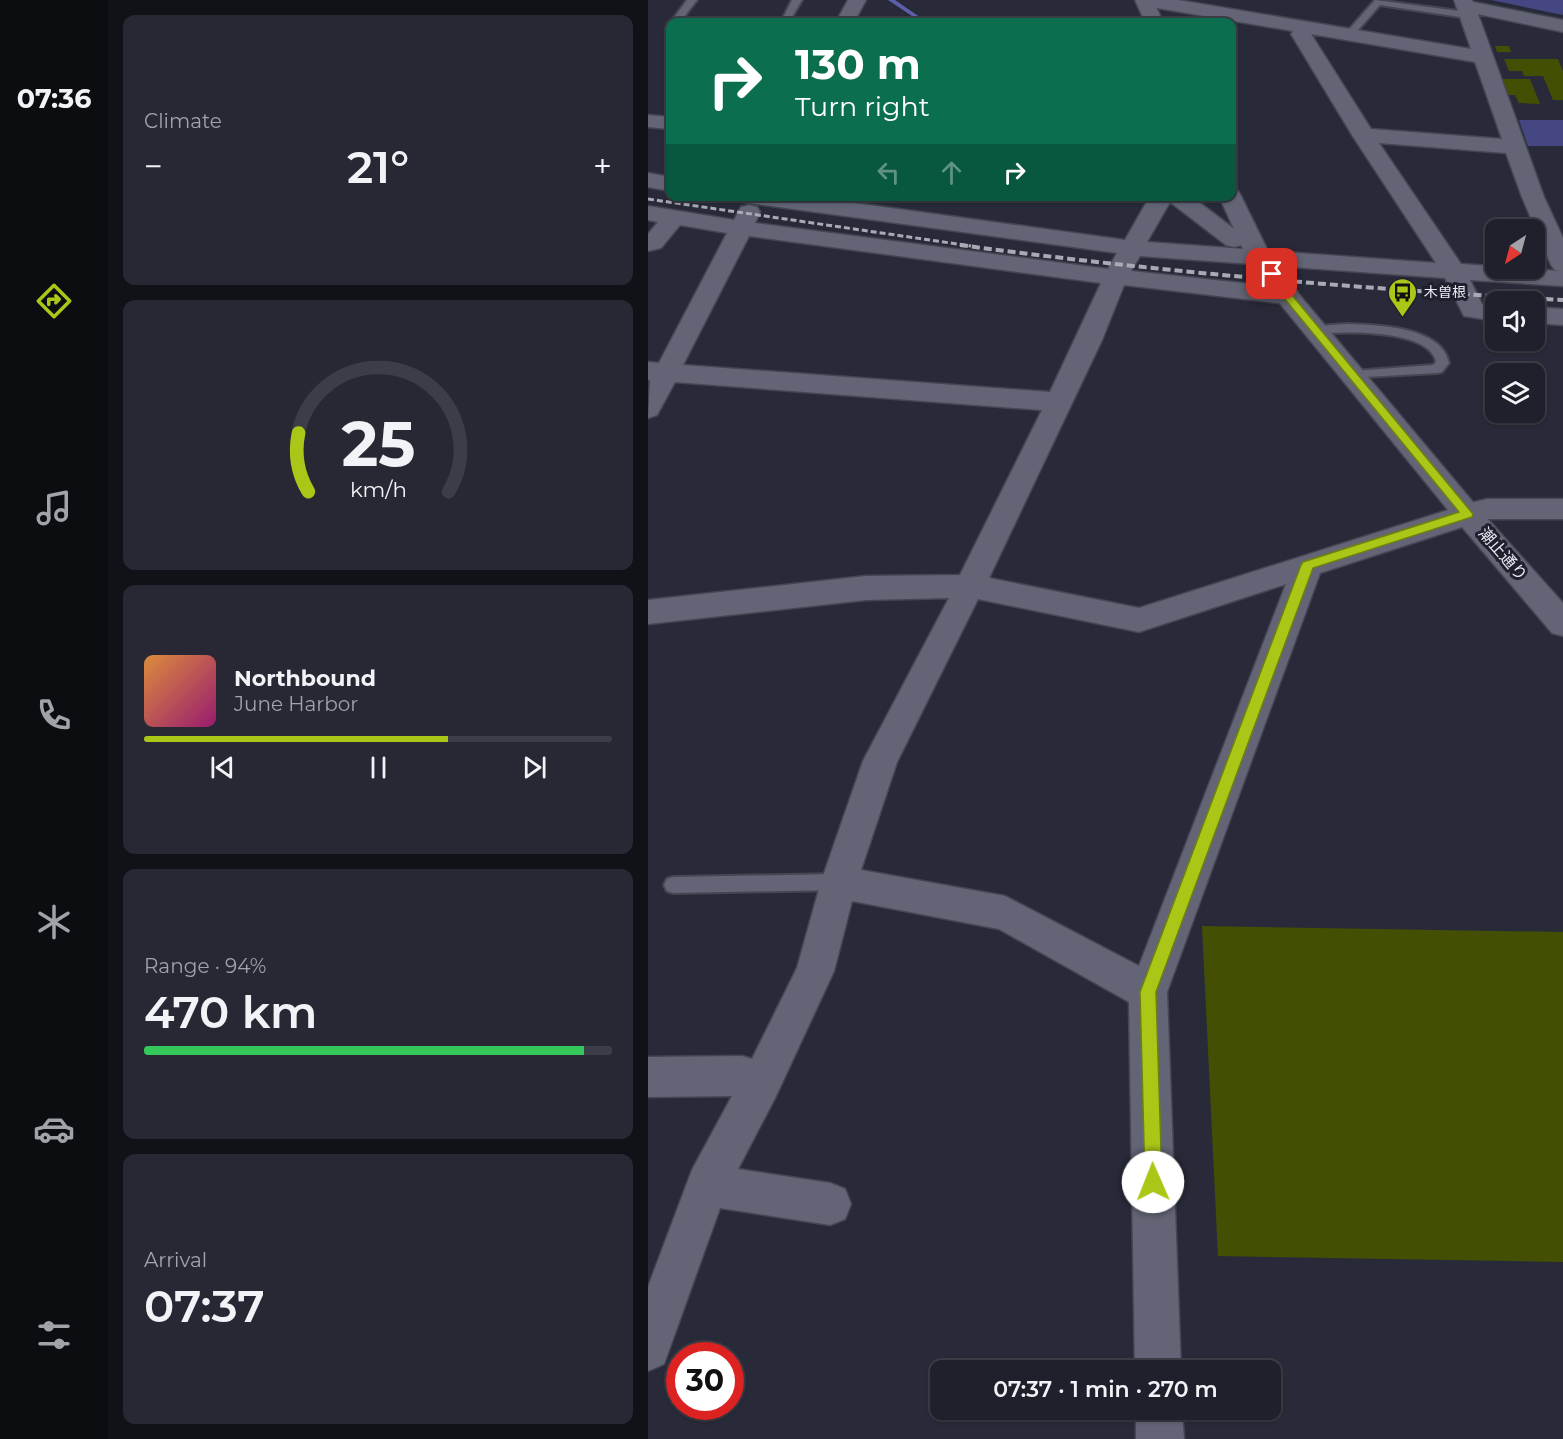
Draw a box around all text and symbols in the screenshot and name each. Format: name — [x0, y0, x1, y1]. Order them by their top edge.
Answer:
text: 130 m — [795, 38, 921, 90]
icon: right — [696, 42, 774, 120]
text: 07:36 — [17, 82, 91, 115]
text: Turn right — [795, 90, 930, 123]
text: Climate — [144, 109, 222, 133]
text: 21° — [347, 139, 409, 194]
text: − — [144, 146, 163, 186]
text: + — [593, 146, 612, 186]
icon: left — [872, 156, 905, 189]
icon: ahead — [935, 156, 968, 189]
icon: right — [998, 156, 1031, 189]
north arrow — [1485, 219, 1545, 279]
map controls — [1485, 219, 1545, 423]
pin — [1246, 248, 1297, 299]
icon: arrive — [1255, 257, 1288, 290]
bus stop icon: 木曽根 — [1387, 276, 1419, 318]
icon: directions — [33, 280, 75, 322]
place label: 木曽根 — [1424, 283, 1466, 301]
button: sound — [1485, 291, 1545, 351]
button: layers — [1485, 363, 1545, 423]
text: 25 — [341, 406, 415, 482]
text: km/h — [349, 476, 407, 502]
icon: music — [33, 487, 75, 529]
street label: 潮止通り — [1475, 524, 1531, 584]
text: Northbound — [234, 665, 376, 692]
text: June Harbor — [234, 692, 358, 716]
icon: phone — [33, 694, 75, 736]
icon: previous — [206, 751, 239, 784]
icon: pause — [362, 751, 395, 784]
icon: next — [518, 751, 551, 784]
icon: climate — [33, 901, 75, 943]
text: Range · 94% — [144, 954, 266, 978]
text: 470 km — [144, 984, 317, 1039]
icon: car — [33, 1108, 75, 1150]
position arrow — [1121, 1150, 1185, 1214]
text: Arrival — [144, 1248, 207, 1272]
text: 07:37 — [144, 1278, 265, 1333]
icon: filters — [33, 1314, 75, 1356]
speed limit sign: 30 — [666, 1342, 744, 1420]
text: 07:37 · 1 min · 270 m — [993, 1376, 1218, 1403]

